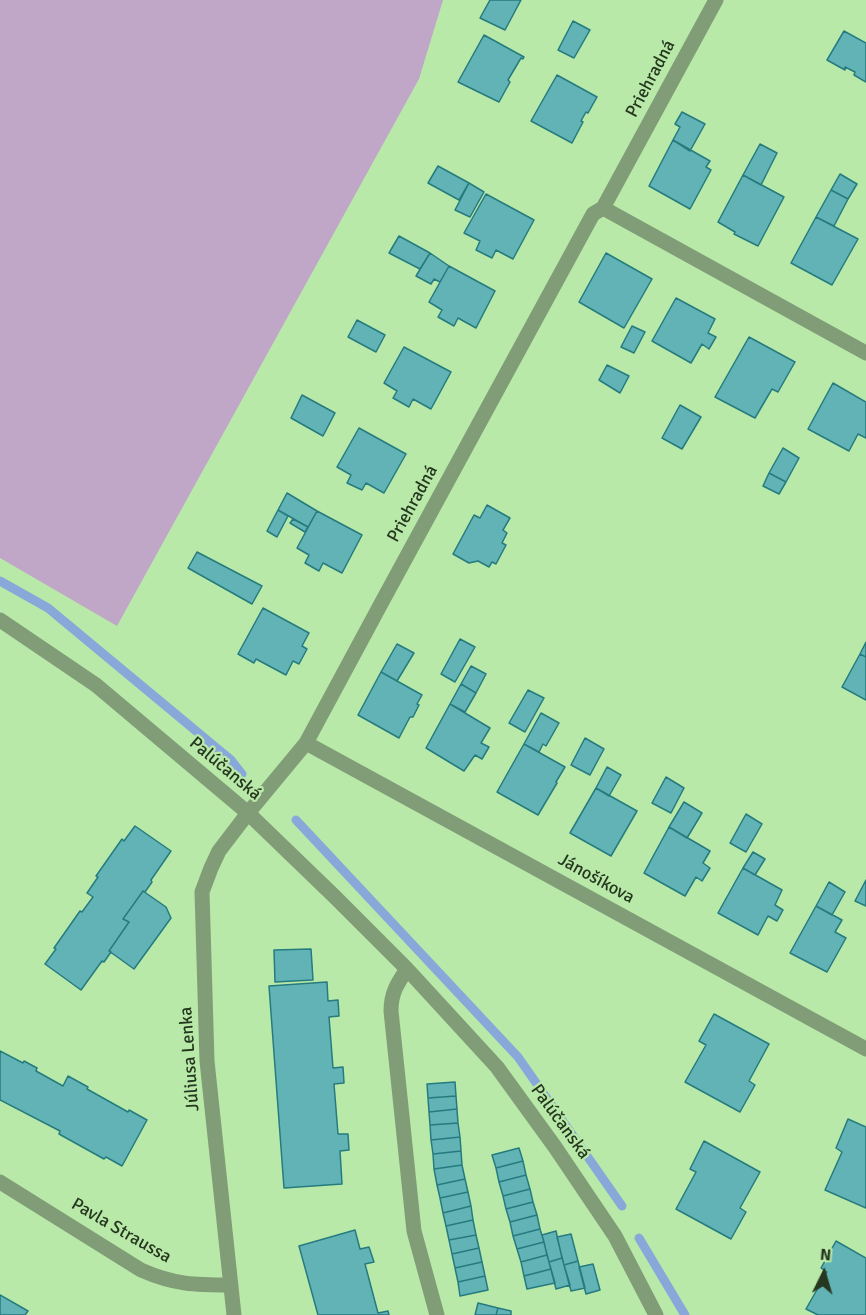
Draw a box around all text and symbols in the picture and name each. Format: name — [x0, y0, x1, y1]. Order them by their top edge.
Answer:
street label: Priehradná — [622, 37, 680, 121]
street label: Priehradná — [383, 462, 443, 546]
street label: Palúčanská — [185, 733, 265, 805]
street label: Jánošíkova — [554, 849, 638, 909]
street label: Júliusa Lenka — [176, 1006, 204, 1112]
street label: Palúčanská — [526, 1080, 594, 1164]
street label: Pavla Straussa — [67, 1194, 175, 1268]
north arrow — [794, 1243, 854, 1303]
text: N — [819, 1245, 832, 1266]

